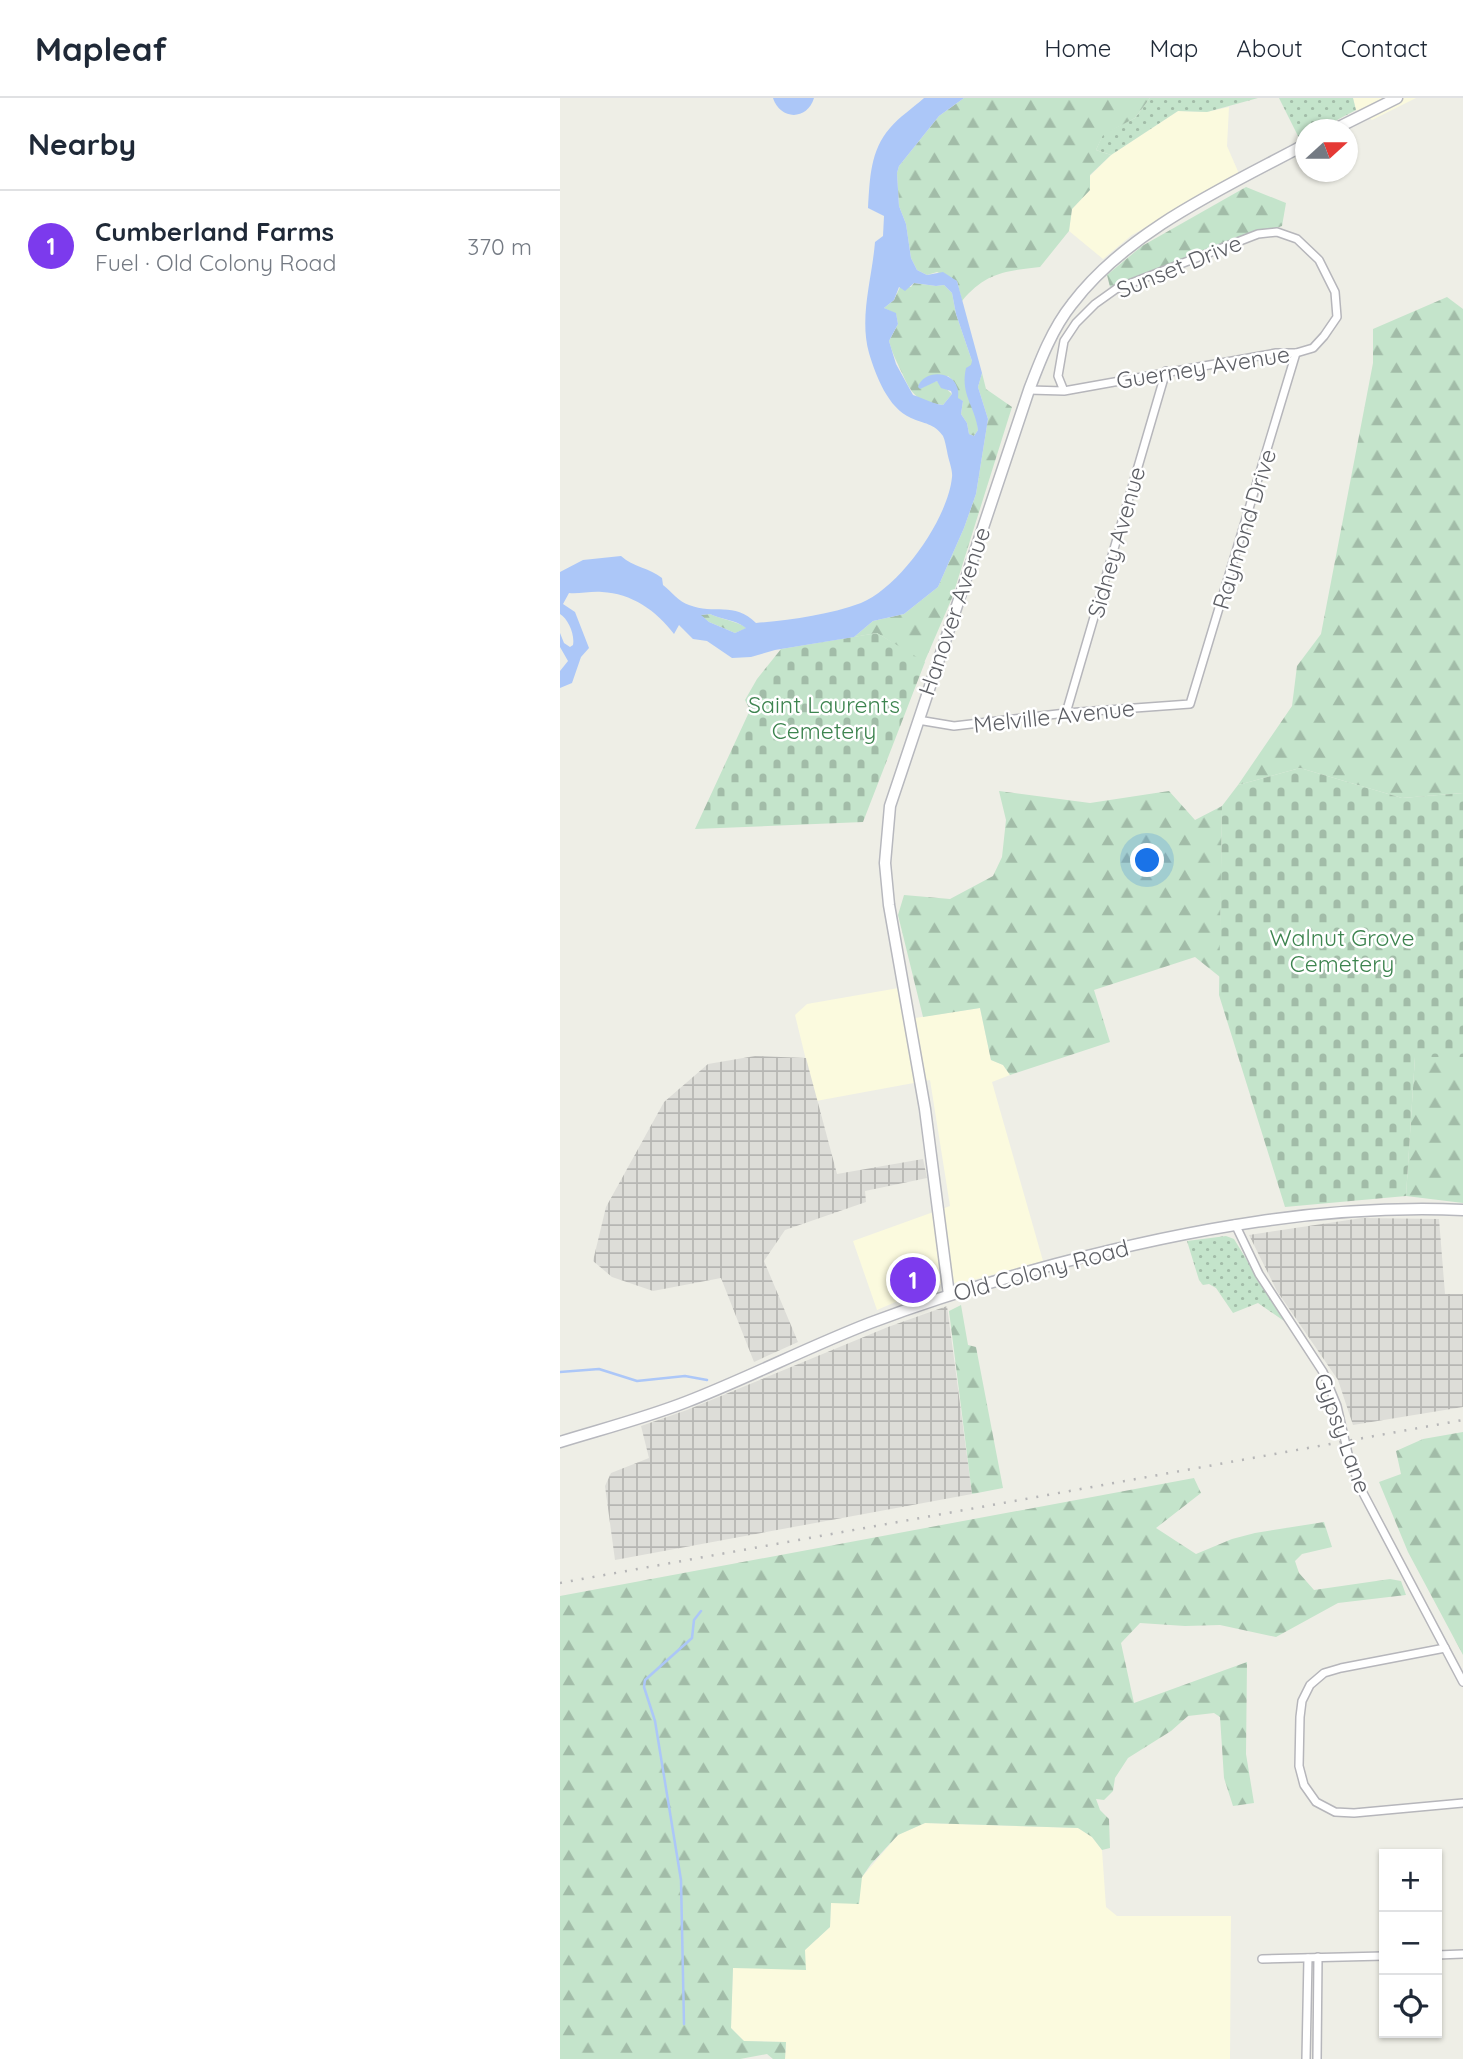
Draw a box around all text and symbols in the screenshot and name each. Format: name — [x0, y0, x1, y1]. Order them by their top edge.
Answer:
text: Mapleaf — [35, 28, 167, 69]
text: Home — [1044, 33, 1111, 63]
text: Map — [1149, 33, 1198, 63]
text: About — [1236, 33, 1303, 63]
text: Contact — [1341, 33, 1428, 63]
north arrow — [1295, 119, 1358, 182]
text: Nearby — [28, 125, 136, 163]
text: Cumberland Farms — [95, 215, 334, 248]
street label: Sunset Drive — [1112, 228, 1246, 304]
text: 1 — [47, 232, 55, 261]
text: 370 m — [467, 232, 532, 261]
text: Fuel · Old Colony Road — [95, 248, 336, 277]
street label: Guerney Avenue — [1114, 339, 1292, 395]
street label: Raymond Drive — [1206, 445, 1282, 613]
street label: Sidney Avenue — [1081, 463, 1151, 621]
street label: Hanover Avenue — [912, 523, 996, 699]
park label: Saint Laurents Cemetery — [748, 690, 900, 745]
street label: Melville Avenue — [972, 693, 1136, 739]
your location — [1130, 843, 1164, 877]
park label: Walnut Grove Cemetery — [1270, 923, 1414, 978]
street label: Old Colony Road — [950, 1233, 1132, 1307]
pin: 1 — [890, 1254, 936, 1306]
street label: Gypsy Lane — [1308, 1369, 1378, 1497]
map controls — [1379, 1849, 1442, 2038]
button: + — [1379, 1849, 1442, 1912]
button: − — [1379, 1912, 1442, 1975]
button: locate — [1379, 1975, 1442, 2038]

